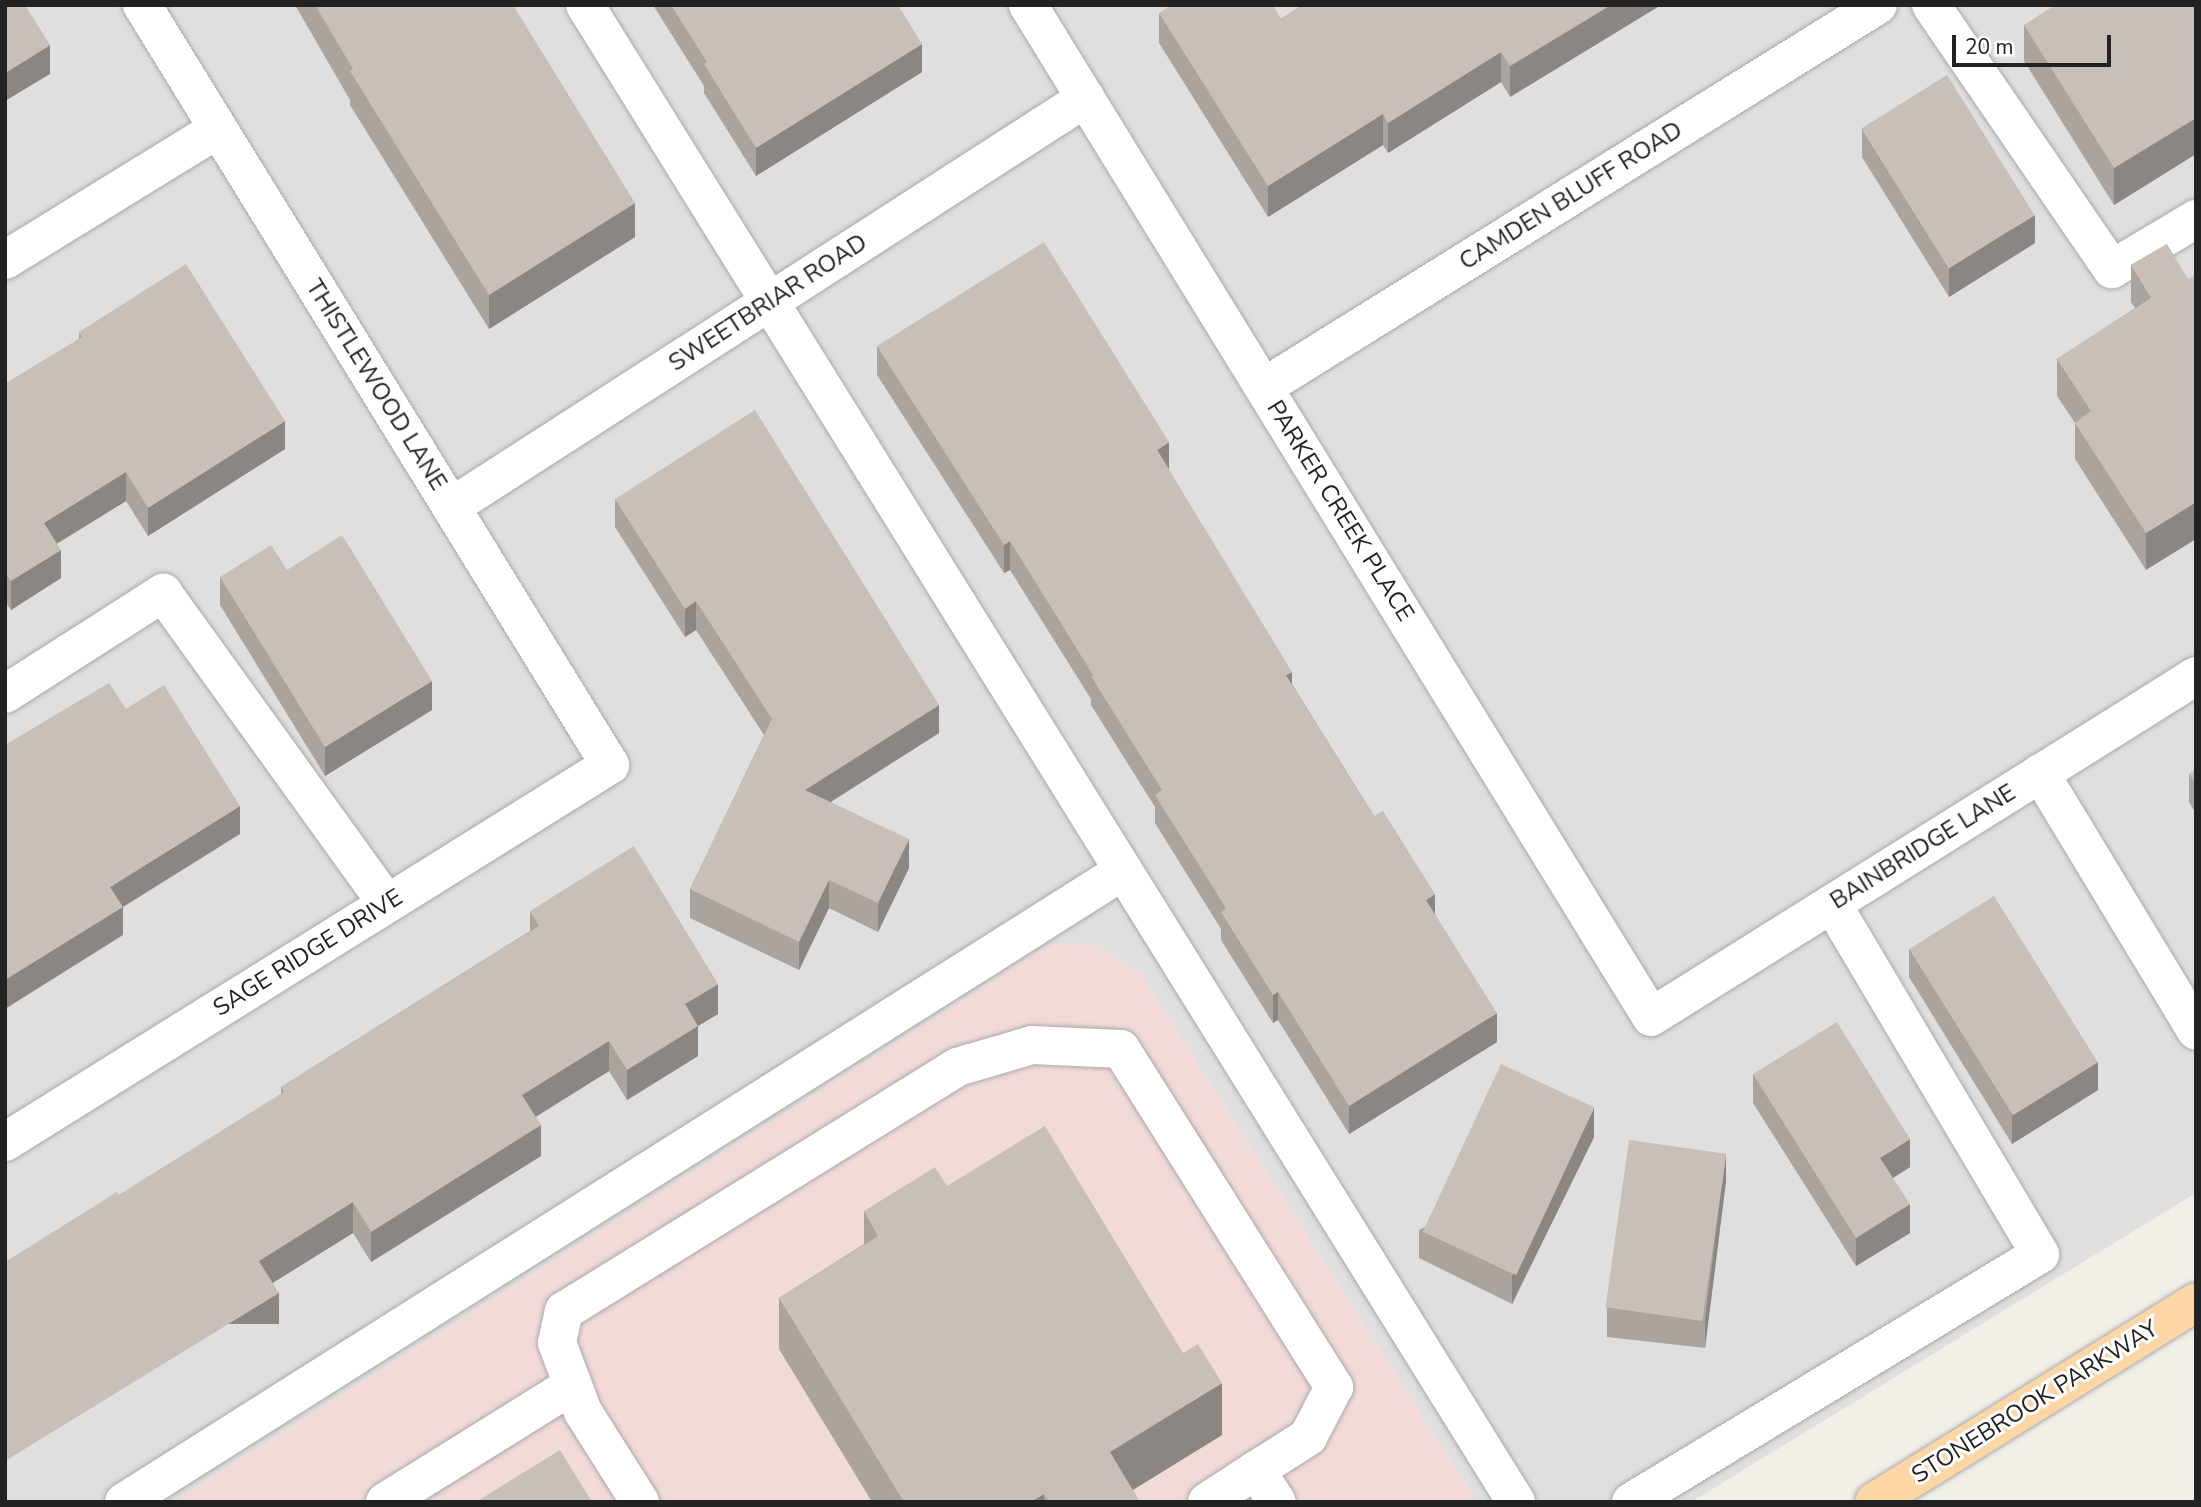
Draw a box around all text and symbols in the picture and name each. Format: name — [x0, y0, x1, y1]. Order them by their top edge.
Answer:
scale bar — [1956, 21, 2115, 65]
text: 20 m — [1965, 33, 2014, 61]
street label: CAMDEN BLUFF ROAD — [1454, 116, 1688, 276]
street label: SWEETBRIAR ROAD — [663, 228, 873, 378]
street label: THISTLEWOOD LANE — [299, 274, 453, 496]
street label: PARKER CREEK PLACE — [1260, 395, 1420, 627]
street label: BAINBRIDGE LANE — [1825, 778, 2021, 916]
street label: SAGE RIDGE DRIVE — [208, 883, 408, 1023]
street label: STONEBROOK PARKWAY — [1906, 1314, 2164, 1490]

